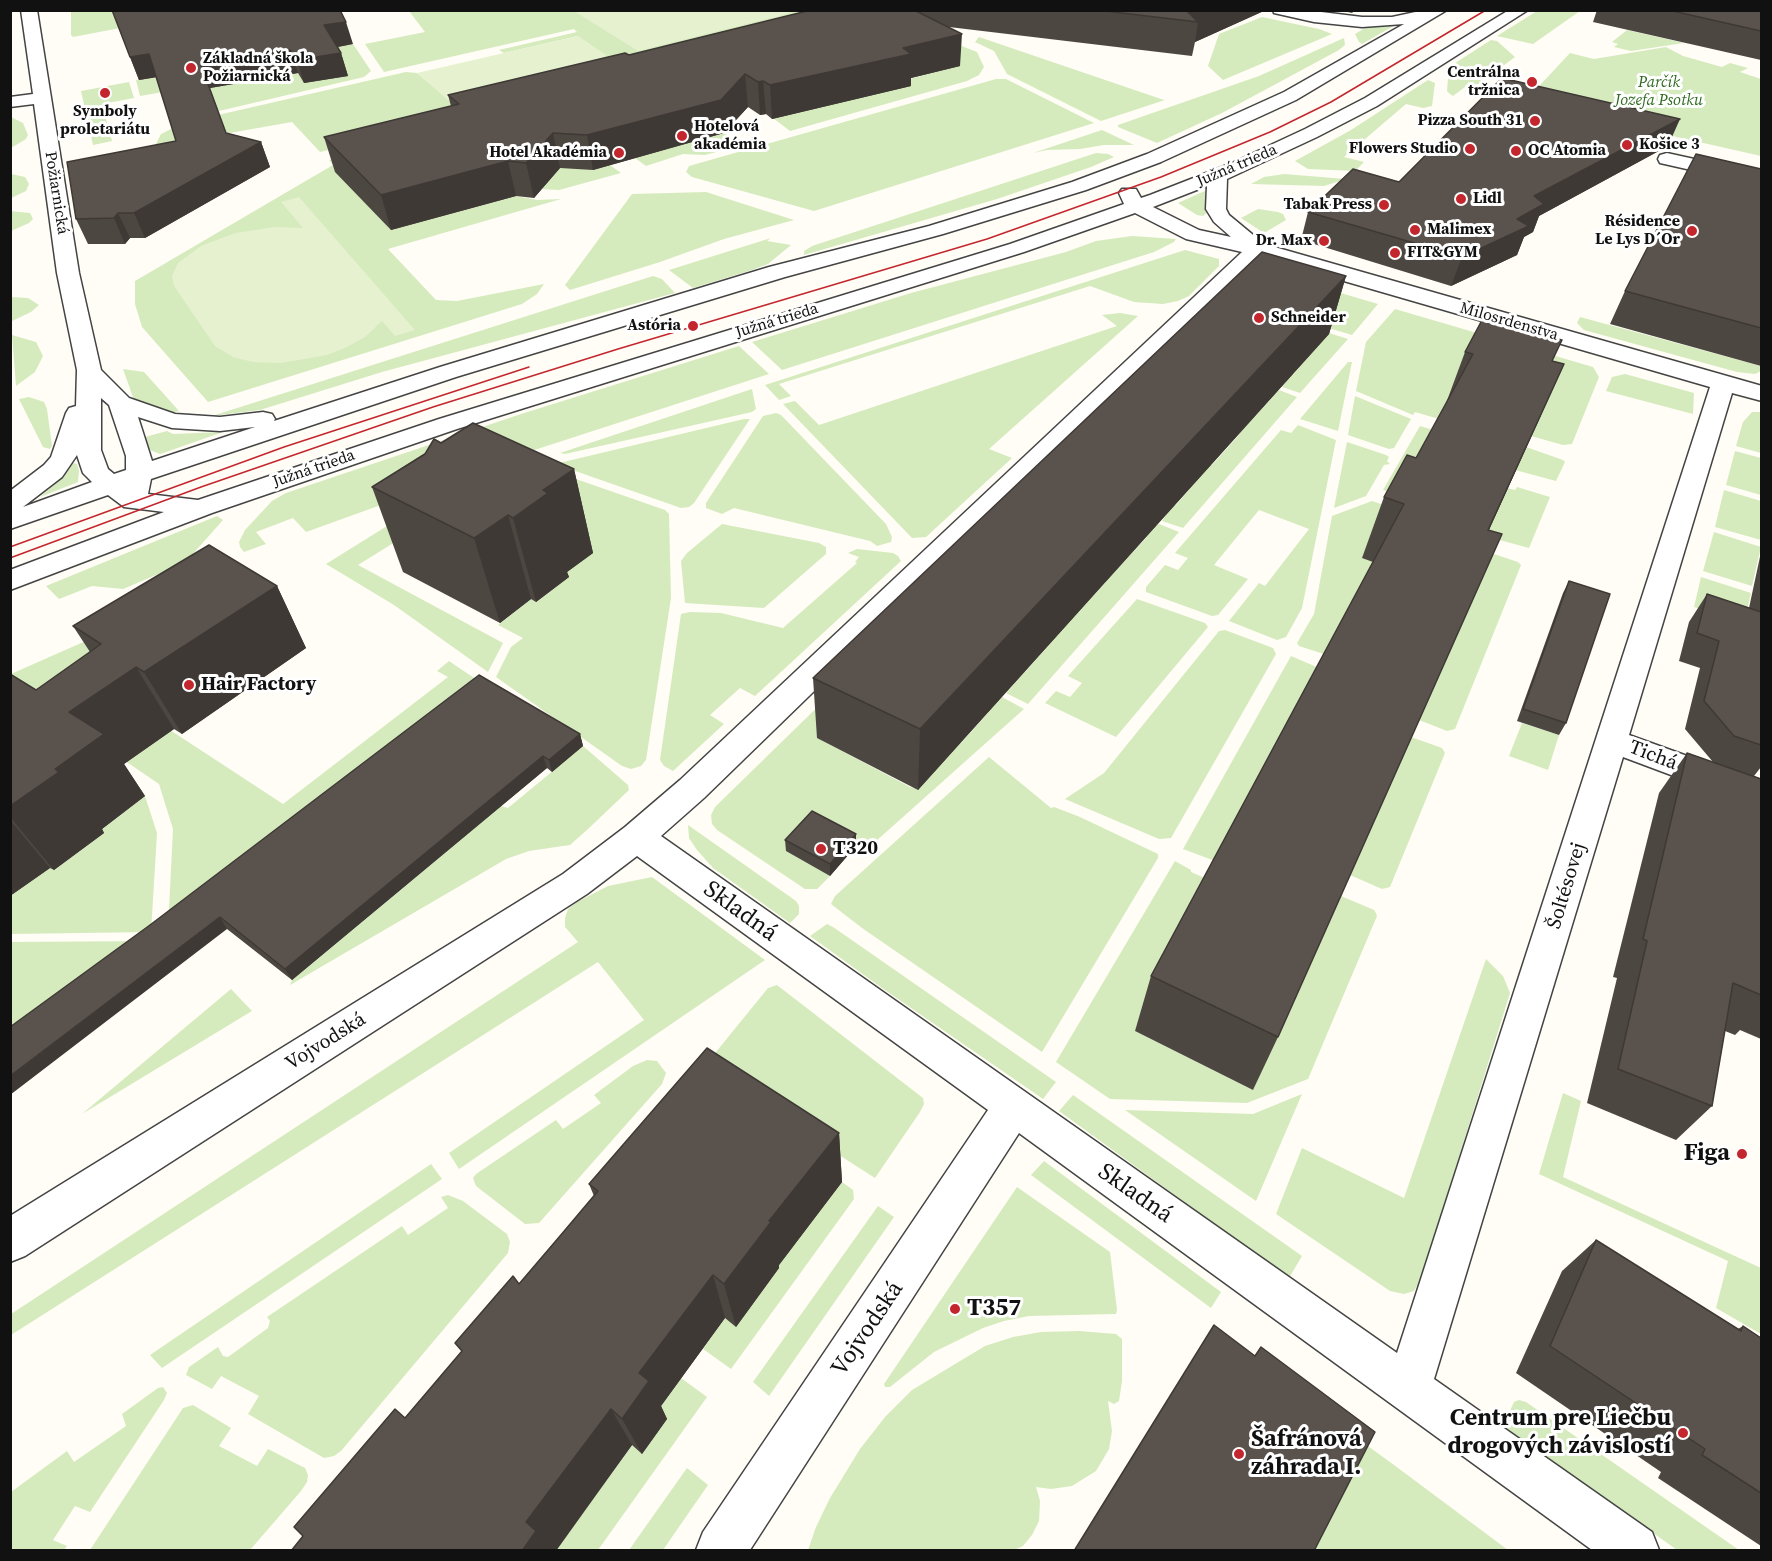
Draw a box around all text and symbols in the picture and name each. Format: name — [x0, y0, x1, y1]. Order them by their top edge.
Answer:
place label: Základná škola Požiarnická — [203, 49, 313, 87]
marker: Základná škola Požiarnická — [184, 61, 198, 75]
place label: Centrálna tržnica — [1447, 63, 1520, 101]
park label: Parčík Jozefa Psotku — [1615, 73, 1703, 111]
marker: Centrálna tržnica — [1525, 75, 1539, 89]
marker: Symboly proletariátu — [98, 86, 112, 100]
place label: Symboly proletariátu — [60, 102, 150, 140]
place label: Pizza South 31 — [1418, 111, 1523, 131]
marker: Pizza South 31 — [1528, 114, 1542, 128]
place label: Hotelová akadémia — [694, 117, 766, 155]
marker: Hotelová akadémia — [675, 129, 689, 143]
place label: Košice 3 — [1639, 135, 1700, 155]
marker: Košice 3 — [1620, 138, 1634, 152]
place label: Flowers Studio — [1349, 139, 1458, 159]
street label: Južná trieda — [1194, 140, 1280, 192]
place label: OC Atomia — [1528, 141, 1606, 161]
marker: Flowers Studio — [1463, 142, 1477, 156]
place label: Hotel Akadémia — [489, 143, 607, 163]
marker: OC Atomia — [1509, 144, 1523, 158]
marker: Hotel Akadémia — [612, 146, 626, 160]
street label: Požiarnická — [40, 150, 72, 236]
place label: Lidl — [1473, 189, 1502, 209]
marker: Lidl — [1454, 192, 1468, 206]
place label: Tabak Press — [1283, 195, 1372, 215]
marker: Tabak Press — [1377, 198, 1391, 212]
place label: Résidence Le Lys D´Or — [1595, 212, 1680, 250]
place label: Malimex — [1427, 220, 1491, 240]
marker: Malimex — [1408, 223, 1422, 237]
marker: Résidence Le Lys D´Or — [1685, 224, 1699, 238]
place label: Dr. Max — [1255, 231, 1312, 251]
marker: Dr. Max — [1317, 234, 1331, 248]
place label: FIT&GYM — [1407, 243, 1478, 263]
marker: FIT&GYM — [1388, 246, 1402, 260]
street label: Južná trieda — [733, 299, 821, 343]
street label: Milosrdenstva — [1458, 299, 1560, 345]
place label: Schneider — [1271, 308, 1346, 328]
marker: Schneider — [1252, 311, 1266, 325]
place label: Astória — [627, 316, 681, 336]
marker: Astória — [686, 319, 700, 333]
street label: Južná trieda — [270, 446, 358, 492]
place label: Hair Factory — [201, 673, 316, 697]
marker: Hair Factory — [182, 678, 196, 692]
street label: Tichá — [1625, 736, 1681, 776]
place label: T320 — [833, 837, 878, 861]
street label: Šoltésovej — [1543, 840, 1591, 932]
marker: T320 — [814, 842, 828, 856]
street label: Skladná — [697, 875, 783, 949]
street label: Vojvodská — [281, 1008, 371, 1076]
place label: Figa — [1684, 1140, 1730, 1168]
marker: Figa — [1735, 1147, 1749, 1161]
street label: Skladná — [1092, 1158, 1178, 1230]
street label: Vojvodská — [826, 1276, 910, 1382]
place label: T357 — [967, 1295, 1021, 1323]
marker: T357 — [948, 1302, 962, 1316]
place label: Centrum pre Liečbu drogových závislostí — [1447, 1405, 1671, 1461]
place label: Šafránová záhrada I. — [1251, 1426, 1362, 1482]
marker: Centrum pre Liečbu drogových závislostí — [1676, 1426, 1690, 1440]
marker: Šafránová záhrada I. — [1232, 1447, 1246, 1461]

